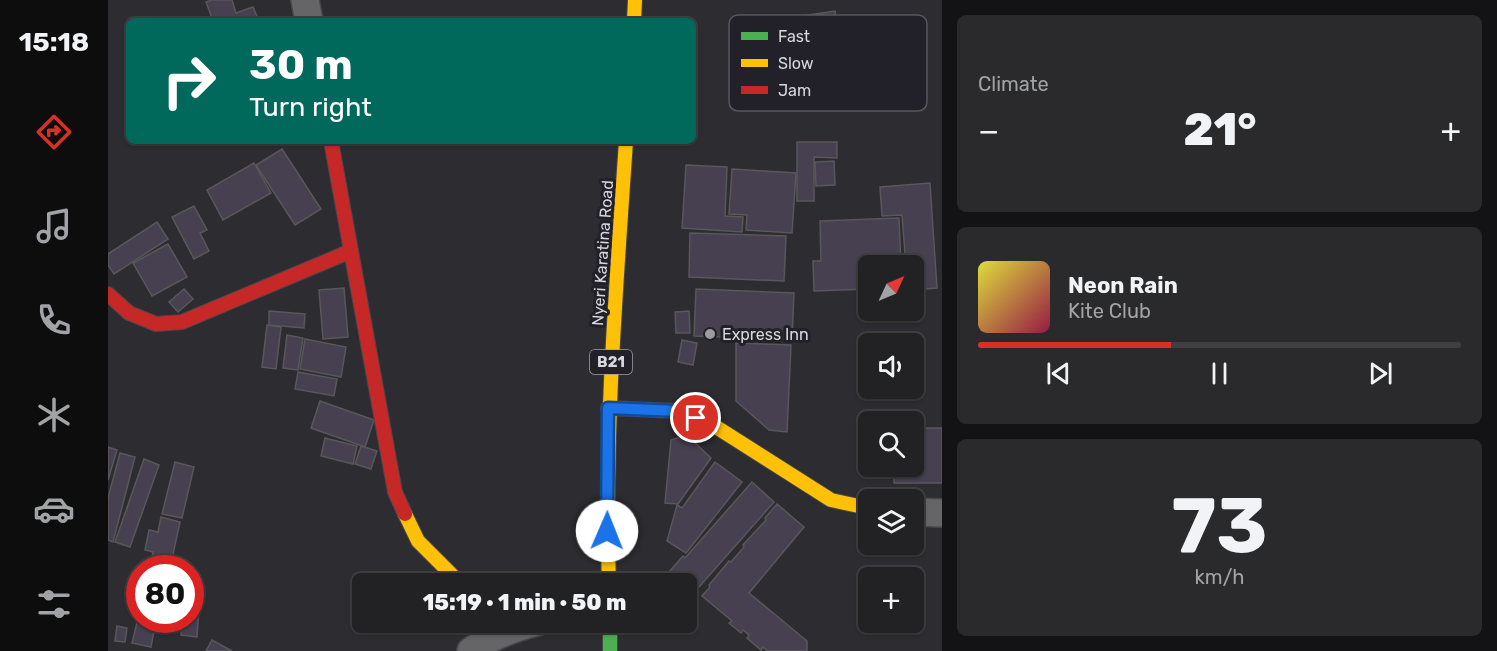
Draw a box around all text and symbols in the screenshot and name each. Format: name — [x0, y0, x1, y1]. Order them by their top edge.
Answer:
legend — [729, 15, 927, 111]
text: 15:18 — [19, 26, 89, 58]
text: Fast — [778, 27, 810, 46]
text: 30 m — [249, 40, 353, 90]
icon: right — [150, 42, 228, 120]
text: Slow — [778, 54, 814, 73]
text: Climate — [978, 72, 1049, 96]
text: Jam — [778, 81, 811, 100]
text: Turn right — [249, 91, 372, 123]
text: 21° — [1183, 103, 1256, 156]
icon: directions — [33, 111, 75, 153]
text: − — [978, 111, 999, 150]
text: + — [1440, 111, 1461, 150]
street label: Nyeri Karatina Road — [588, 180, 617, 327]
icon: music — [33, 205, 75, 247]
north arrow — [858, 255, 924, 321]
map controls — [858, 255, 924, 633]
text: Neon Rain — [1068, 272, 1178, 299]
icon: phone — [33, 299, 75, 341]
text: Kite Club — [1068, 299, 1151, 323]
place label: Express Inn — [722, 325, 809, 344]
marker: Express Inn — [703, 327, 717, 341]
button: sound — [858, 333, 924, 399]
road number: B21 — [590, 350, 632, 374]
icon: previous — [1042, 357, 1075, 390]
icon: pause — [1203, 357, 1236, 390]
icon: next — [1364, 357, 1397, 390]
pin — [670, 392, 721, 443]
icon: climate — [33, 394, 75, 436]
icon: arrive — [679, 401, 712, 434]
button: search — [858, 411, 924, 477]
text: 73 — [1171, 479, 1268, 572]
icon: car — [33, 488, 75, 530]
button: layers — [858, 489, 924, 555]
position arrow — [575, 499, 639, 563]
speed limit sign: 80 — [126, 555, 204, 633]
text: km/h — [1195, 565, 1244, 589]
button: + — [858, 567, 924, 633]
icon: filters — [33, 583, 75, 625]
text: 15:19 · 1 min · 50 m — [423, 589, 626, 616]

